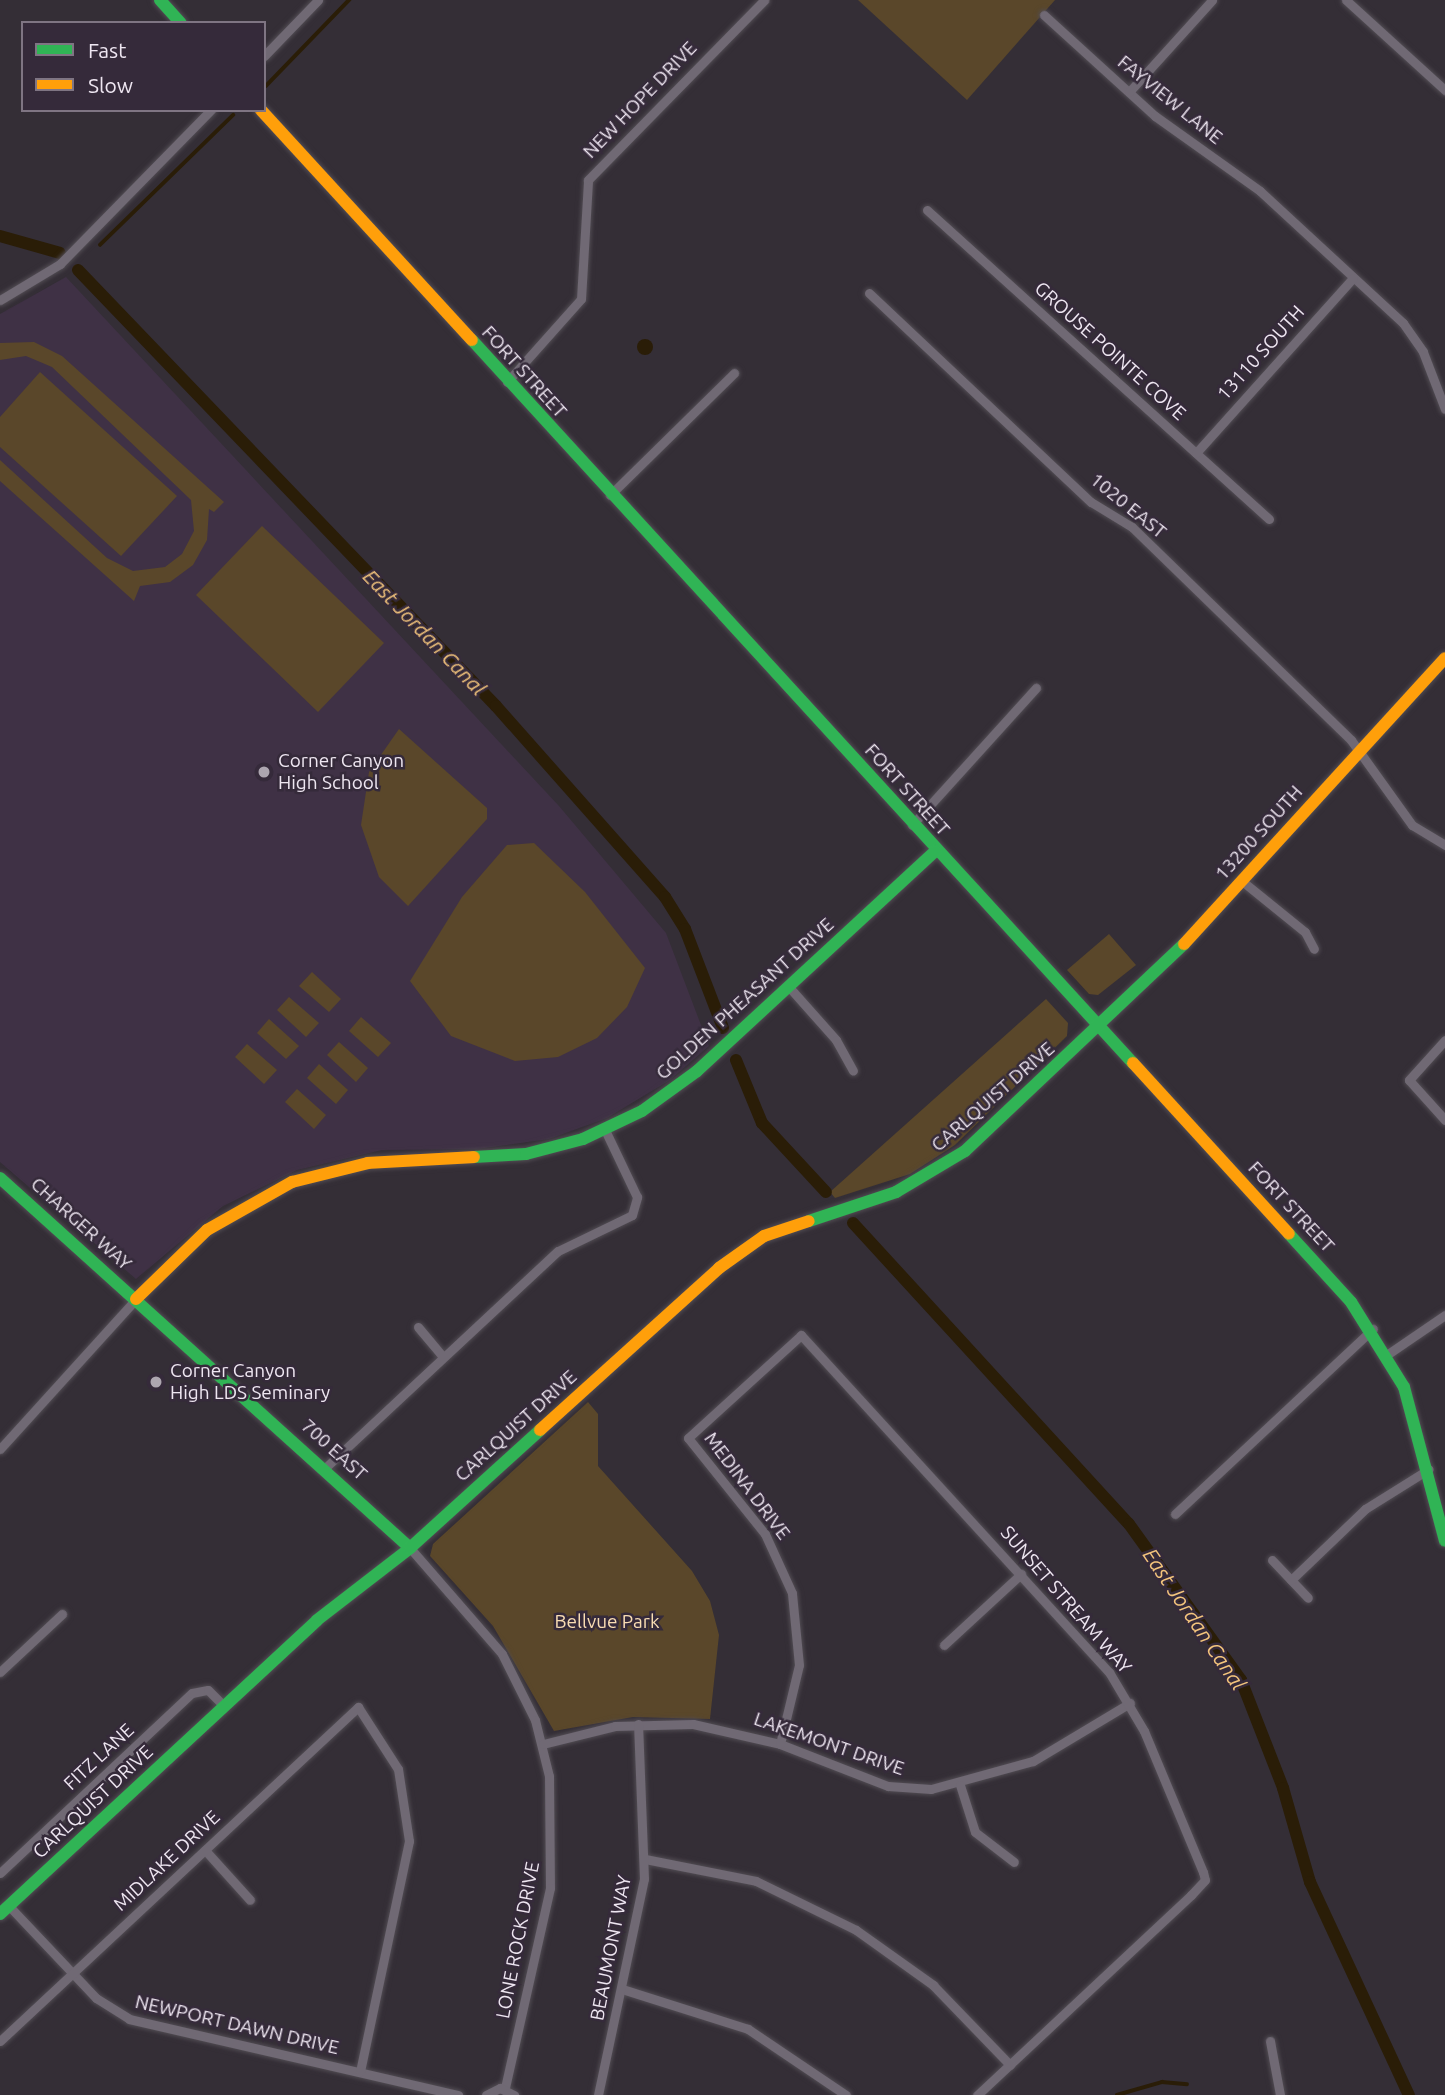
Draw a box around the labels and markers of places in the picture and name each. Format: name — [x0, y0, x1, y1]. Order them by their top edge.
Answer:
place label: Corner Canyon High School — [278, 750, 404, 794]
marker: Corner Canyon High School — [256, 764, 272, 780]
place label: Corner Canyon High LDS Seminary — [170, 1360, 330, 1404]
marker: Corner Canyon High LDS Seminary — [148, 1374, 164, 1390]

